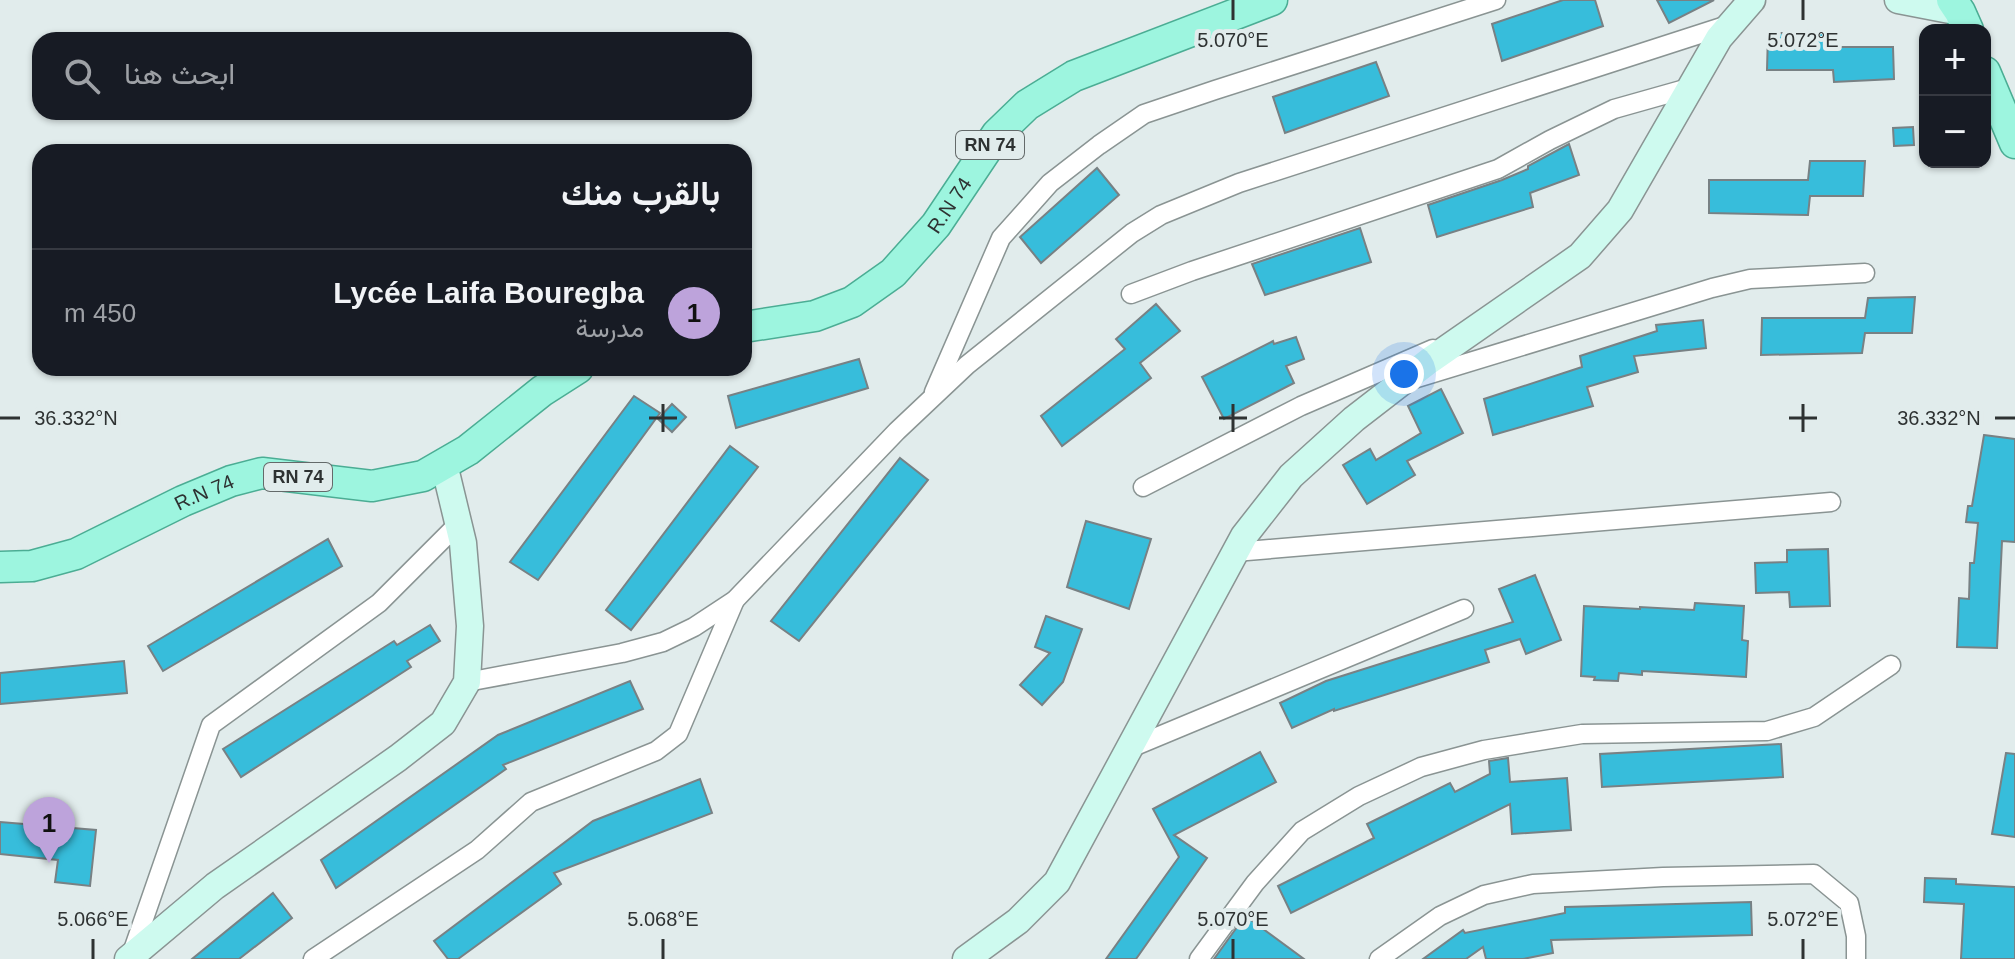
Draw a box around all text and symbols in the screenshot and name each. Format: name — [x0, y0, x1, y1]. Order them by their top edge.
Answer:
map controls — [1919, 24, 1991, 168]
button: + — [1919, 24, 1991, 96]
text: 5.070°E — [1197, 29, 1269, 51]
text: 5.072°E — [1767, 29, 1839, 51]
search box — [32, 32, 752, 120]
icon: search — [60, 54, 104, 98]
text: ابحث هنا — [124, 57, 235, 90]
button: − — [1919, 96, 1991, 168]
road number: RN 74 — [956, 131, 1024, 159]
street label: R.N 74 — [923, 173, 976, 237]
text: بالقرب منك — [561, 174, 720, 212]
text: Lycée Laifa Bouregba — [333, 276, 644, 309]
text: 450 m — [64, 298, 136, 328]
text: 1 — [687, 298, 701, 328]
text: مدرسة — [575, 313, 644, 343]
your location — [1384, 354, 1424, 394]
text: 36.332°N — [34, 407, 118, 429]
text: 36.332°N — [1897, 407, 1981, 429]
road number: RN 74 — [264, 463, 332, 491]
street label: R.N 74 — [171, 470, 237, 514]
pin: 1 — [23, 797, 75, 863]
text: 5.066°E — [57, 908, 129, 930]
text: 5.068°E — [627, 908, 699, 930]
text: 5.070°E — [1197, 908, 1269, 930]
text: 5.072°E — [1767, 908, 1839, 930]

